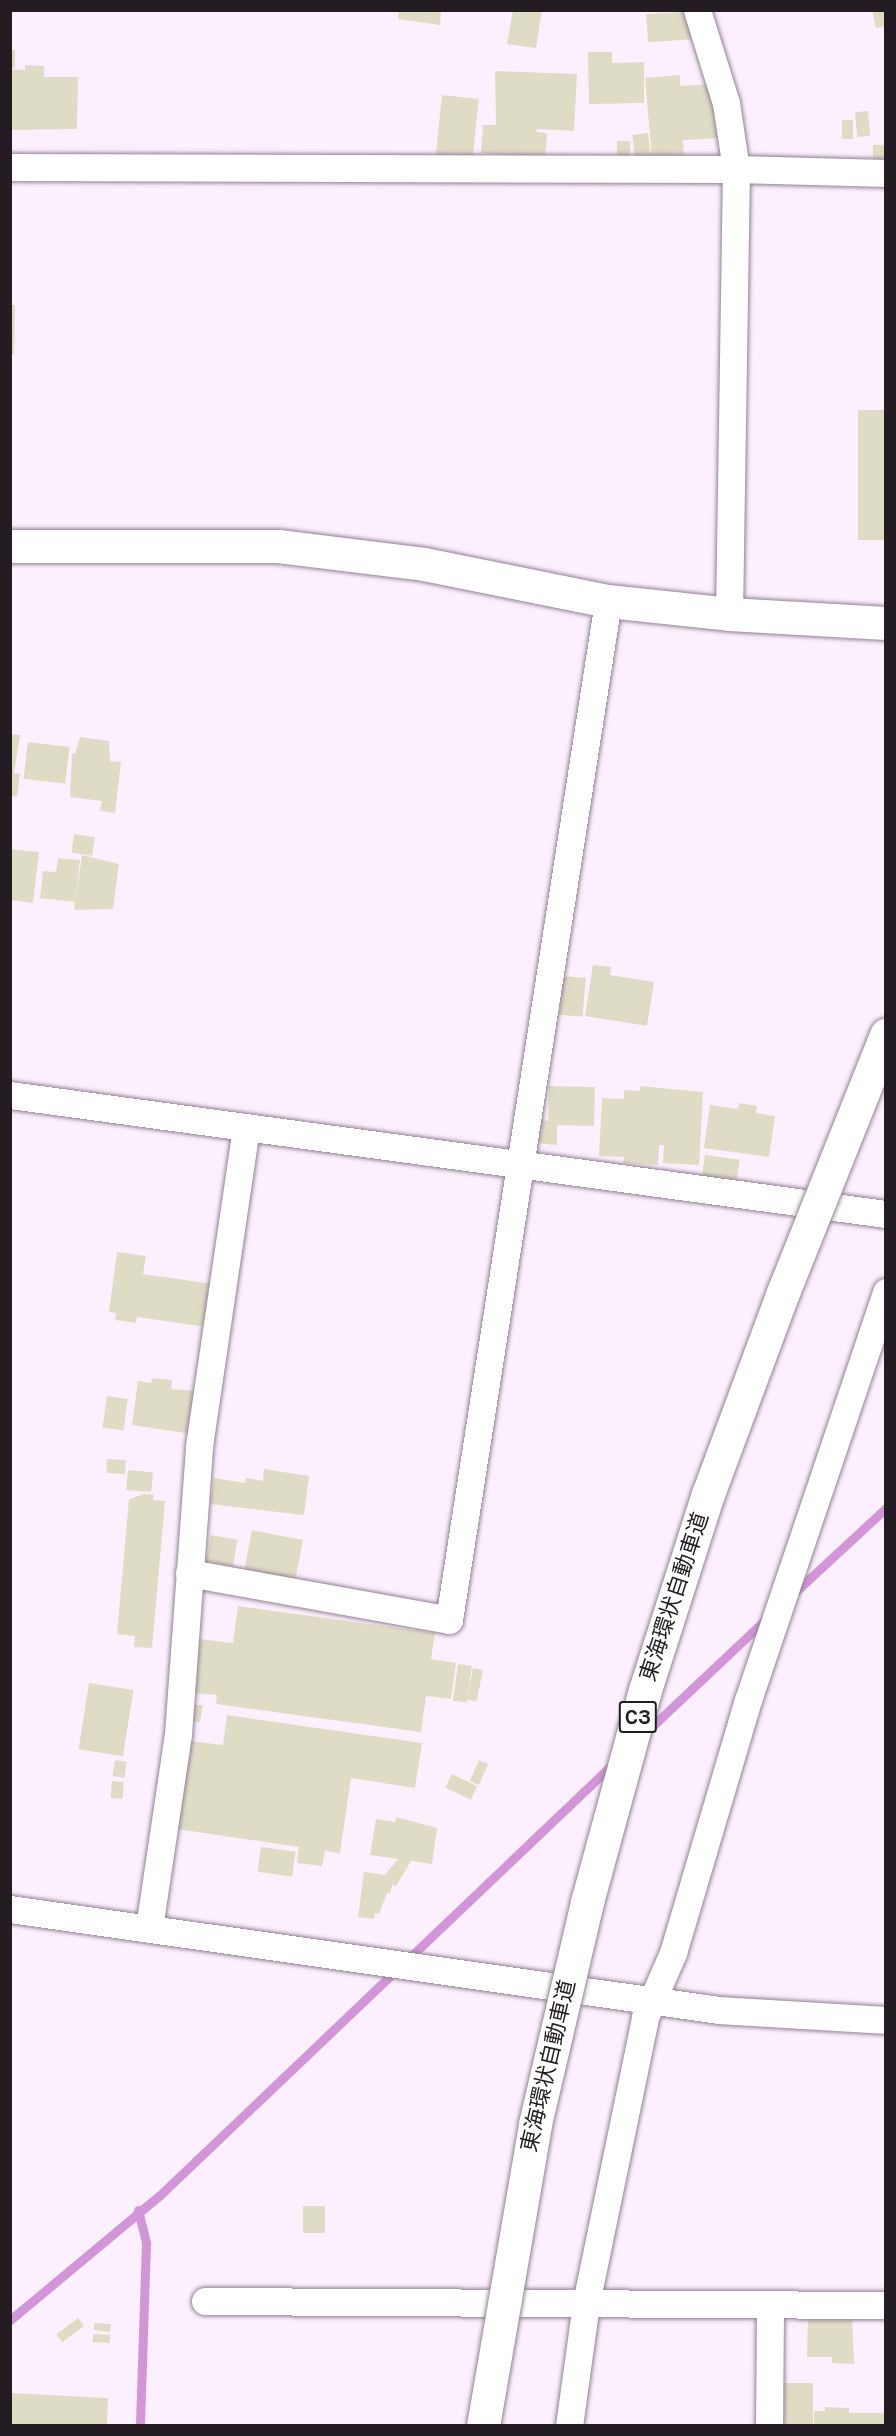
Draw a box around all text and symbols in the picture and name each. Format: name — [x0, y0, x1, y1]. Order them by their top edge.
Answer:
street label: 東海環状自動車道 — [635, 1509, 715, 1685]
road number: C3 — [618, 1699, 658, 1735]
street label: 東海環状自動車道 — [516, 1977, 582, 2155]

